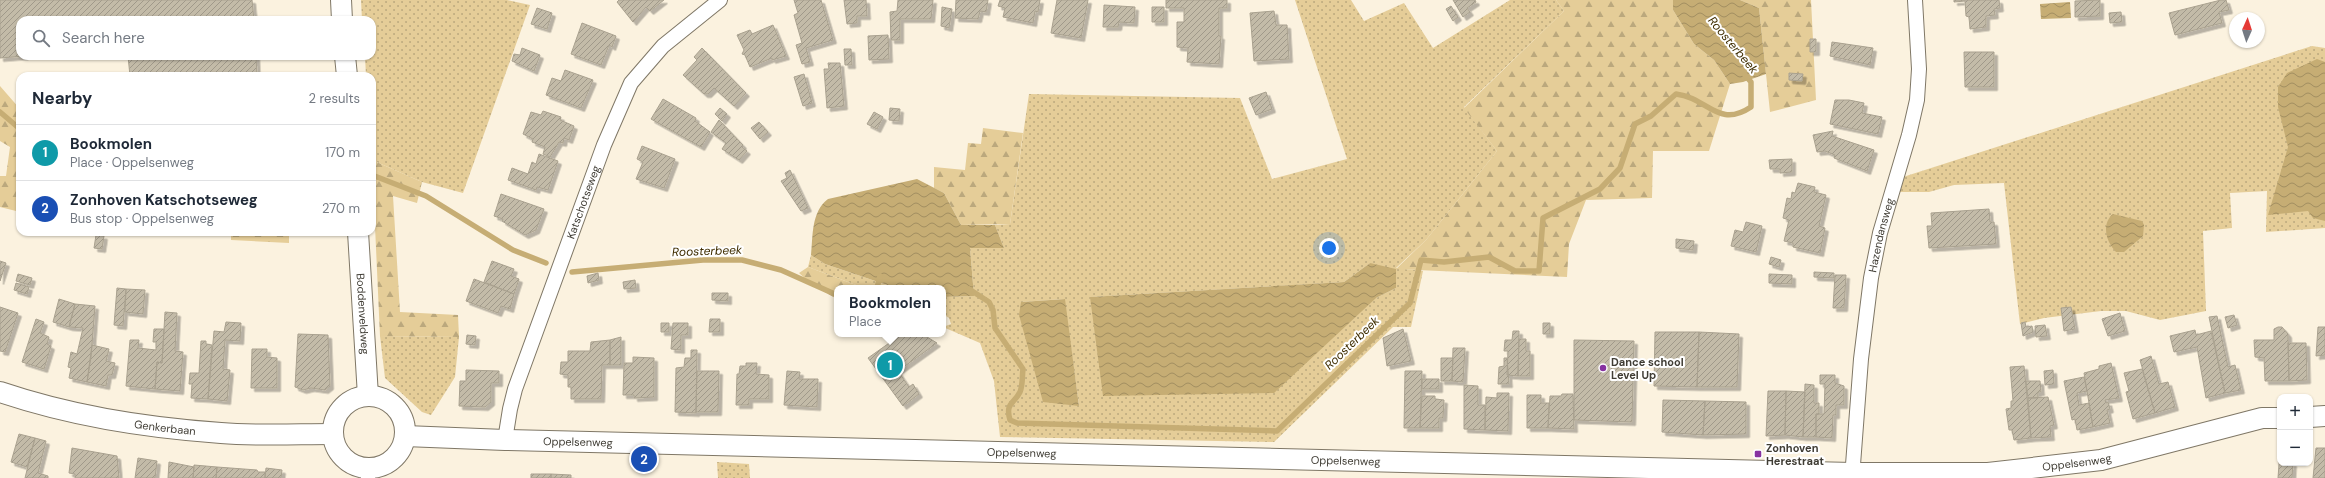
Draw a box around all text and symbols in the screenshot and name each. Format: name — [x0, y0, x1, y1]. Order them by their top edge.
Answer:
north arrow — [2229, 12, 2265, 48]
water label: Roosterbeek — [1704, 13, 1762, 78]
search box — [16, 16, 376, 60]
icon: search — [30, 27, 52, 49]
text: Search here — [62, 28, 145, 48]
text: Nearby — [32, 87, 92, 109]
text: 2 results — [309, 90, 360, 107]
text: Bookmolen — [70, 134, 152, 154]
text: 1 — [43, 144, 47, 161]
text: 170 m — [325, 144, 360, 161]
text: Place · Oppelsenweg — [70, 154, 194, 171]
street label: Katschotseweg — [563, 163, 603, 241]
text: Zonhoven Katschotseweg — [70, 190, 258, 210]
street label: Hazendansweg — [1865, 196, 1897, 274]
text: 2 — [41, 200, 49, 217]
text: 270 m — [322, 200, 360, 217]
text: Bus stop · Oppelsenweg — [70, 210, 214, 227]
your location — [1319, 238, 1339, 258]
water label: Roosterbeek — [672, 242, 743, 260]
street label: Boddenveldweg — [354, 273, 372, 355]
popup — [834, 285, 946, 337]
text: Bookmolen — [849, 293, 931, 313]
water label: Roosterbeek — [1321, 312, 1383, 373]
text: Place — [849, 313, 881, 330]
pin: 1 — [877, 350, 903, 380]
place label: Dance school Level Up — [1611, 355, 1684, 382]
marker: Dance school Level Up — [1598, 363, 1608, 373]
map controls — [2277, 394, 2313, 466]
button: + — [2277, 394, 2313, 430]
street label: Genkerbaan — [133, 417, 196, 438]
button: − — [2277, 430, 2313, 466]
street label: Oppelsenweg — [543, 434, 613, 450]
place label: Zonhoven Herestraat — [1766, 441, 1824, 468]
pin: 2 — [631, 444, 657, 474]
street label: Oppelsenweg — [987, 445, 1057, 461]
marker: Zonhoven Herestraat — [1753, 449, 1763, 459]
street label: Oppelsenweg — [2042, 451, 2113, 474]
street label: Oppelsenweg — [1311, 453, 1381, 468]

